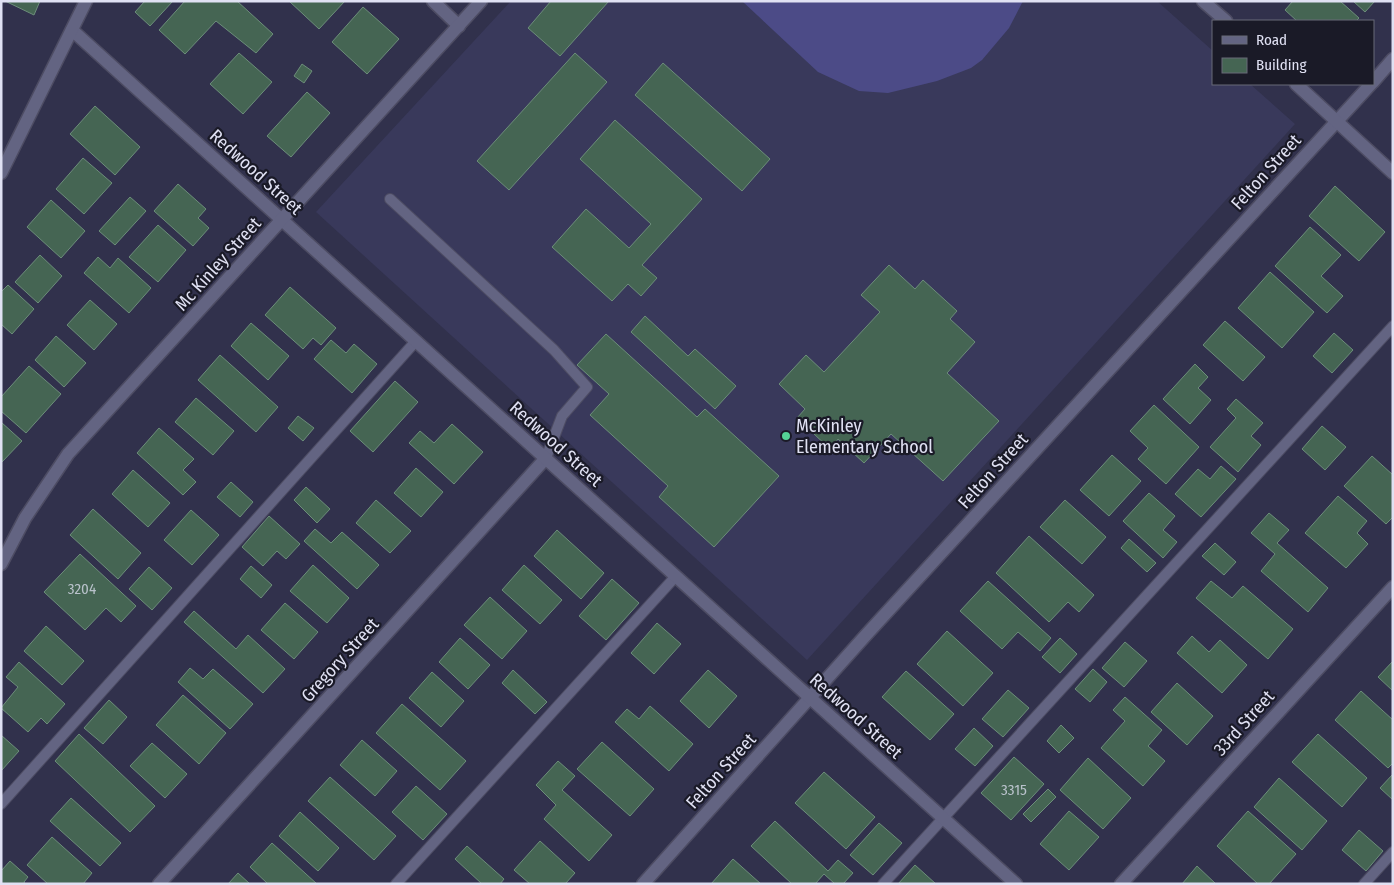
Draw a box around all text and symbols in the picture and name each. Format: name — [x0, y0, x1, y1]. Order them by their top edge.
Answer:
legend — [1212, 20, 1374, 85]
text: Road — [1256, 31, 1287, 49]
text: Building — [1256, 56, 1307, 74]
street label: Redwood Street — [205, 125, 307, 219]
street label: Felton Street — [1226, 130, 1306, 214]
street label: Mc Kinley Street — [170, 213, 266, 315]
street label: Redwood Street — [505, 397, 607, 491]
place label: McKinley Elementary School — [796, 415, 933, 458]
street label: Felton Street — [953, 429, 1033, 513]
marker: McKinley Elementary School — [780, 430, 792, 442]
house number: 3204 — [68, 580, 96, 598]
street label: Gregory Street — [297, 613, 384, 707]
street label: Redwood Street — [805, 669, 907, 763]
street label: 33rd Street — [1209, 686, 1279, 760]
street label: Felton Street — [681, 729, 761, 813]
house number: 3315 — [1001, 781, 1027, 799]

